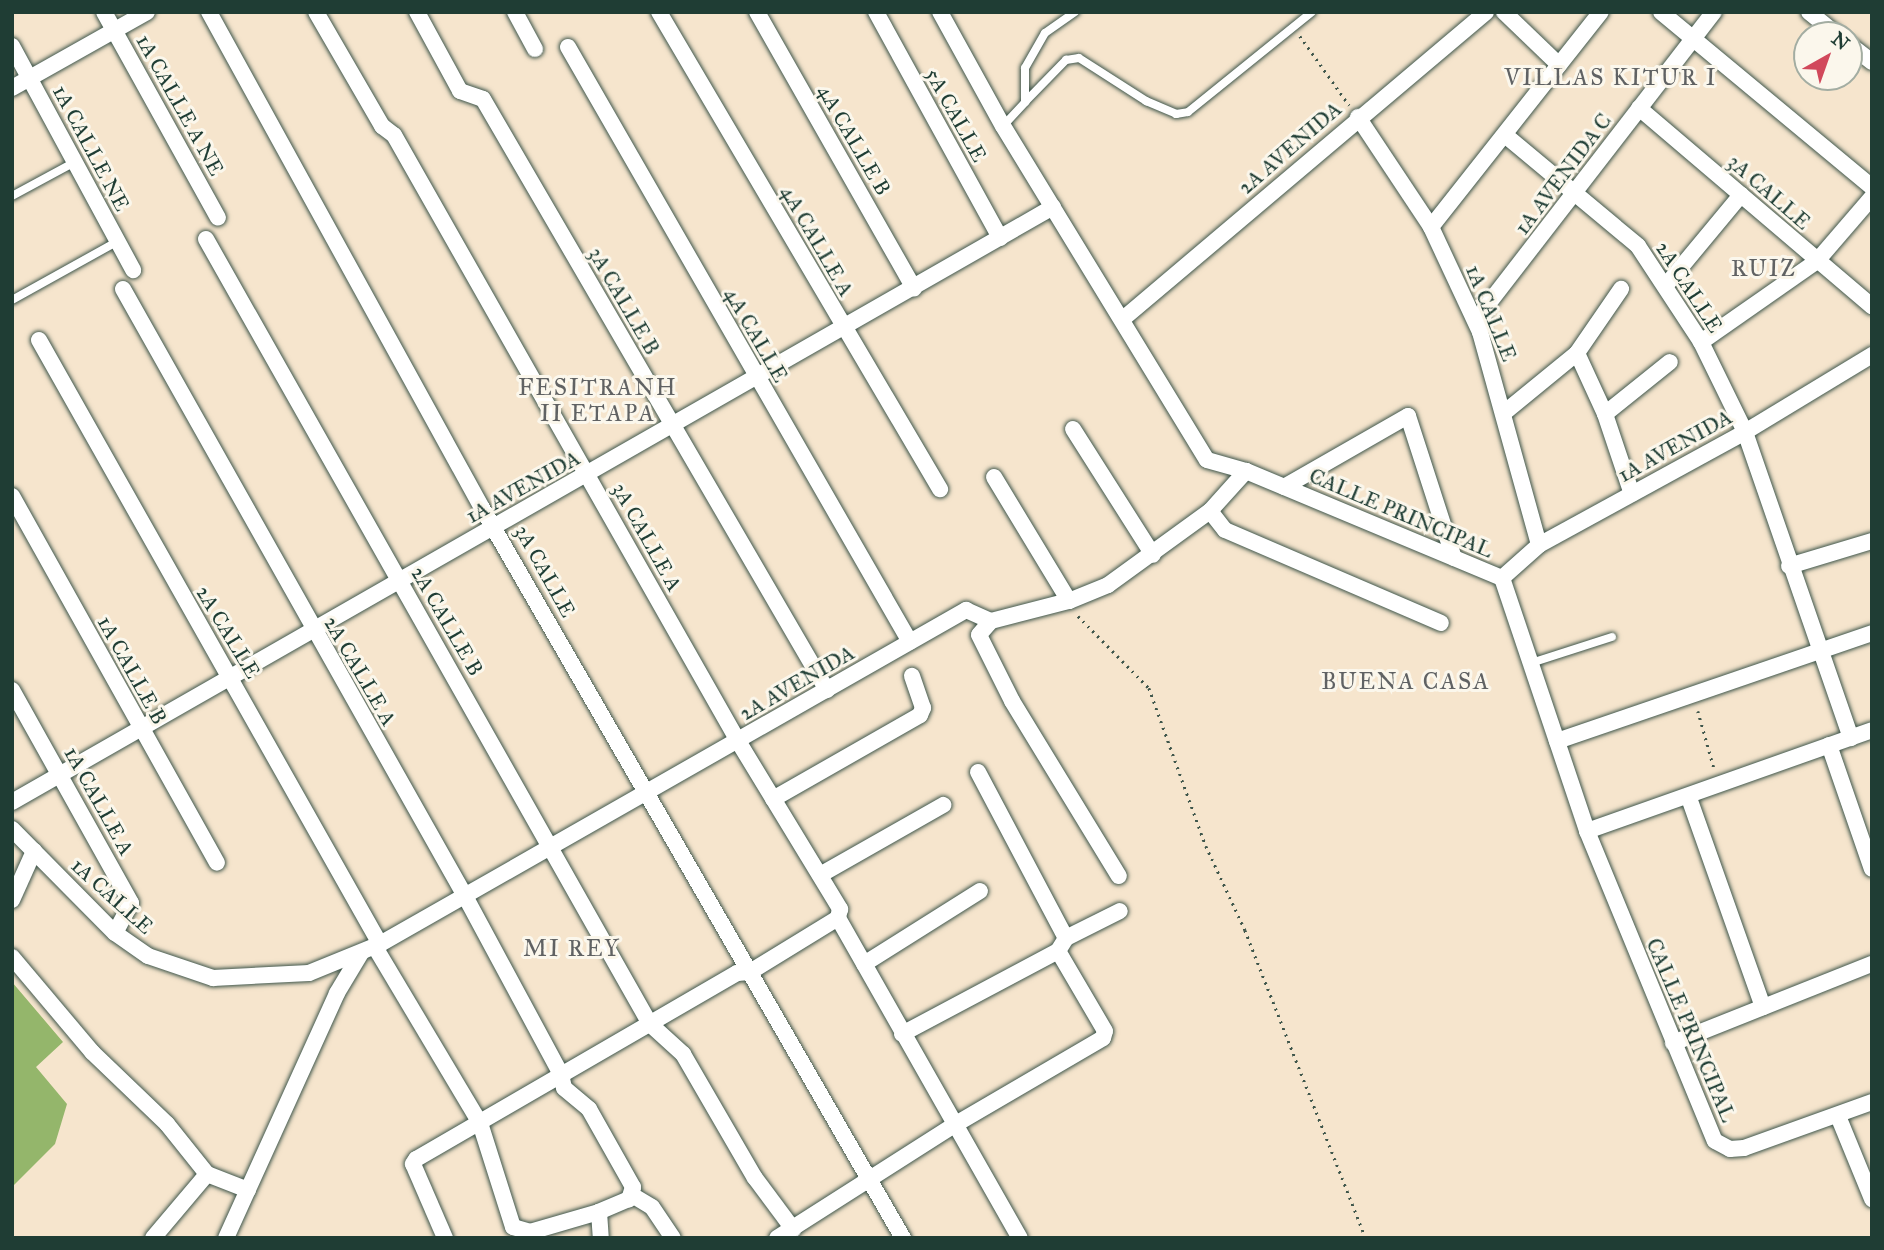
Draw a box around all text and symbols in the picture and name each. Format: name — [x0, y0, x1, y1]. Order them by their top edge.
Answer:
north arrow — [1793, 21, 1863, 91]
text: N — [1827, 27, 1854, 55]
street label: 1A CALLE A NE — [131, 30, 229, 180]
district label: VILLAS KITUR I — [1506, 63, 1716, 91]
street label: 5A CALLE — [920, 64, 992, 166]
street label: 4A CALLE B — [812, 80, 896, 200]
street label: 1A CALLE NE — [47, 81, 135, 215]
street label: 2A AVENIDA — [1233, 96, 1347, 200]
street label: 1A AVENIDA C — [1509, 108, 1617, 240]
street label: 3A CALLE — [1722, 149, 1816, 235]
street label: 4A CALLE A — [775, 181, 859, 301]
street label: 2A CALLE — [1650, 237, 1728, 337]
street label: 3A CALLE B — [583, 243, 665, 359]
district label: RUIZ — [1732, 254, 1796, 282]
street label: 1A CALLE — [1460, 261, 1522, 365]
street label: 4A CALLE — [719, 283, 793, 387]
district label: FESITRANH II ETAPA — [519, 373, 677, 427]
street label: 1A AVENIDA — [1614, 404, 1736, 488]
street label: 1A AVENIDA — [462, 445, 584, 529]
street label: CALLE PRINCIPAL — [1305, 463, 1497, 563]
street label: 3A CALLE A — [607, 478, 687, 596]
street label: 3A CALLE — [509, 520, 581, 622]
street label: 2A CALLE B — [406, 562, 488, 680]
street label: 2A CALLE — [191, 581, 265, 683]
street label: 1A CALLE B — [92, 611, 172, 729]
street label: 2A CALLE A — [319, 612, 401, 730]
street label: 2A AVENIDA — [735, 640, 859, 726]
district label: BUENA CASA — [1323, 667, 1489, 695]
street label: 1A CALLE A — [59, 742, 139, 860]
street label: 1A CALLE — [66, 853, 158, 939]
district label: MI REY — [524, 934, 620, 962]
street label: CALLE PRINCIPAL — [1641, 934, 1741, 1126]

